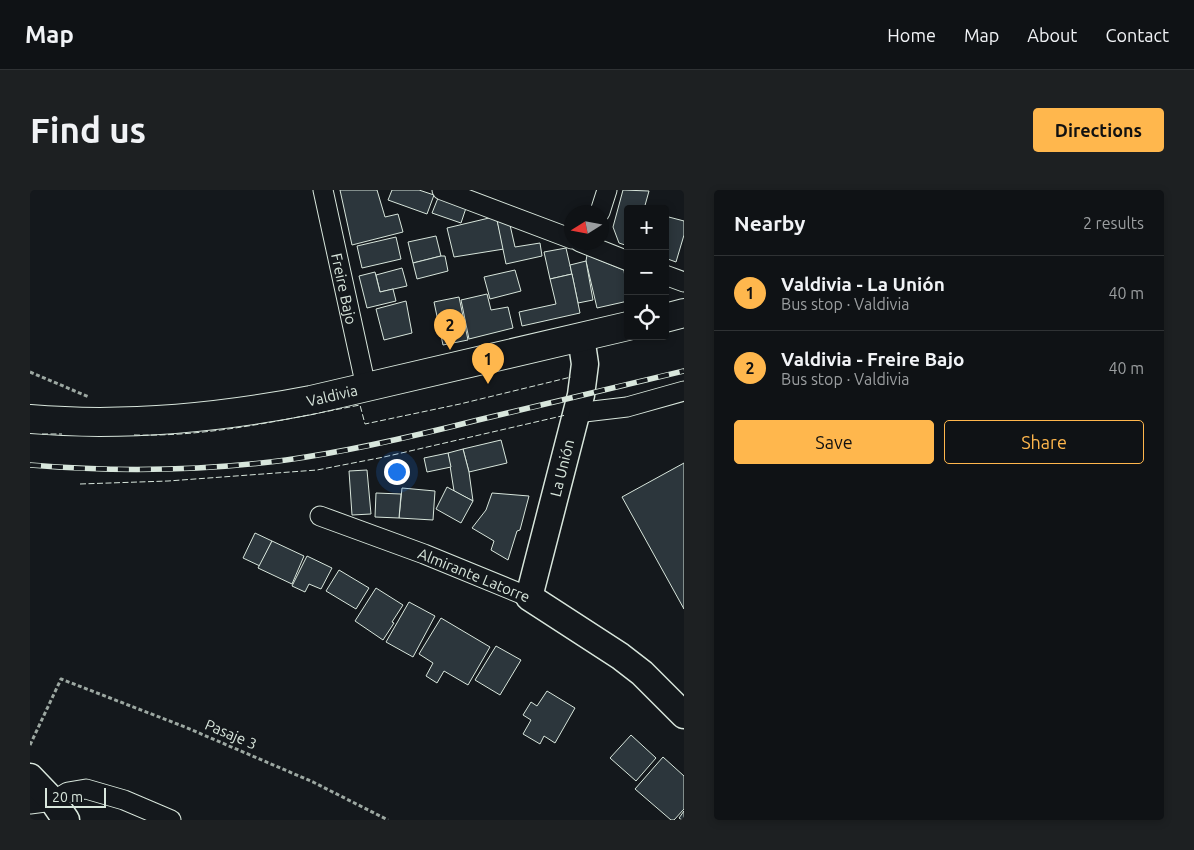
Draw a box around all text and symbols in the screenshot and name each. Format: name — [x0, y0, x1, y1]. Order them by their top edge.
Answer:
text: Map — [25, 21, 74, 48]
text: Home — [887, 25, 936, 45]
text: Map — [964, 25, 999, 45]
text: About — [1027, 25, 1077, 45]
text: Contact — [1105, 25, 1169, 45]
button: Directions — [1033, 108, 1164, 152]
text: Find us — [30, 110, 146, 150]
north arrow — [564, 205, 609, 250]
map controls — [624, 205, 669, 340]
button: + — [624, 205, 669, 250]
text: Nearby — [734, 211, 805, 235]
text: 2 results — [1083, 214, 1144, 232]
button: − — [624, 250, 669, 295]
street label: Freire Bajo — [329, 252, 361, 326]
text: Valdivia - La Unión — [781, 273, 945, 295]
text: 1 — [745, 284, 755, 302]
text: 40 m — [1108, 284, 1144, 302]
button: locate — [624, 295, 669, 340]
text: Bus stop · Valdivia — [781, 295, 910, 313]
pin: 2 — [434, 309, 466, 350]
pin: 1 — [472, 343, 504, 384]
text: Valdivia - Freire Bajo — [781, 348, 964, 370]
text: 2 — [745, 359, 755, 377]
text: 40 m — [1108, 359, 1144, 377]
text: Bus stop · Valdivia — [781, 370, 910, 388]
street label: Valdivia — [305, 381, 359, 409]
button: Save — [734, 420, 934, 464]
button: Share — [944, 420, 1144, 464]
street label: La Unión — [547, 438, 577, 498]
your location — [384, 459, 410, 485]
street label: Almirante Latorre — [416, 544, 533, 605]
street label: Pasaje 3 — [203, 716, 259, 752]
scale bar — [45, 785, 106, 808]
text: 20 m — [52, 789, 83, 805]

